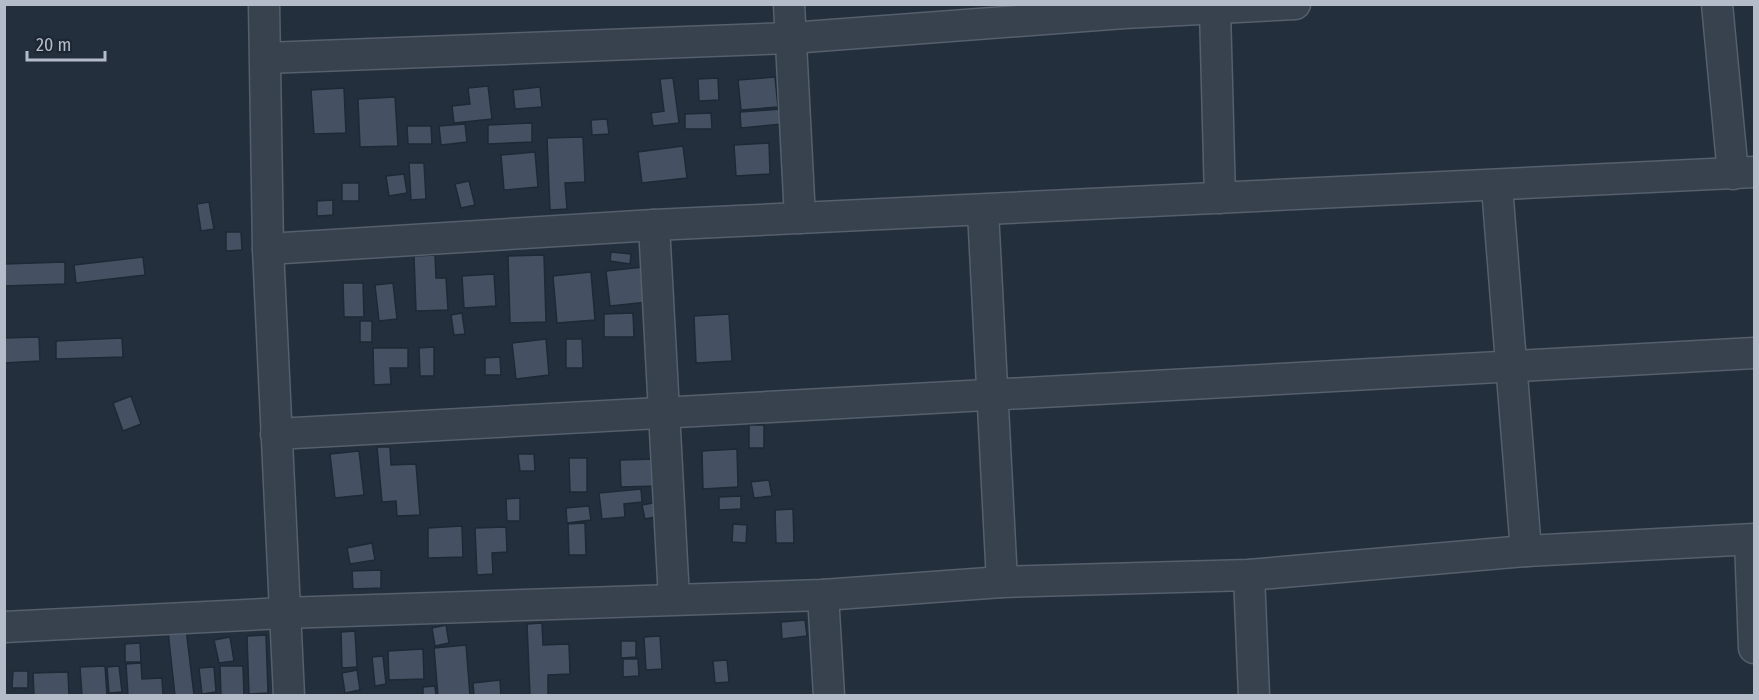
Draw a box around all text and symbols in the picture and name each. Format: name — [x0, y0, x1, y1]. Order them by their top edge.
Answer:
scale bar — [27, 24, 105, 62]
text: 20 m — [36, 34, 71, 56]

